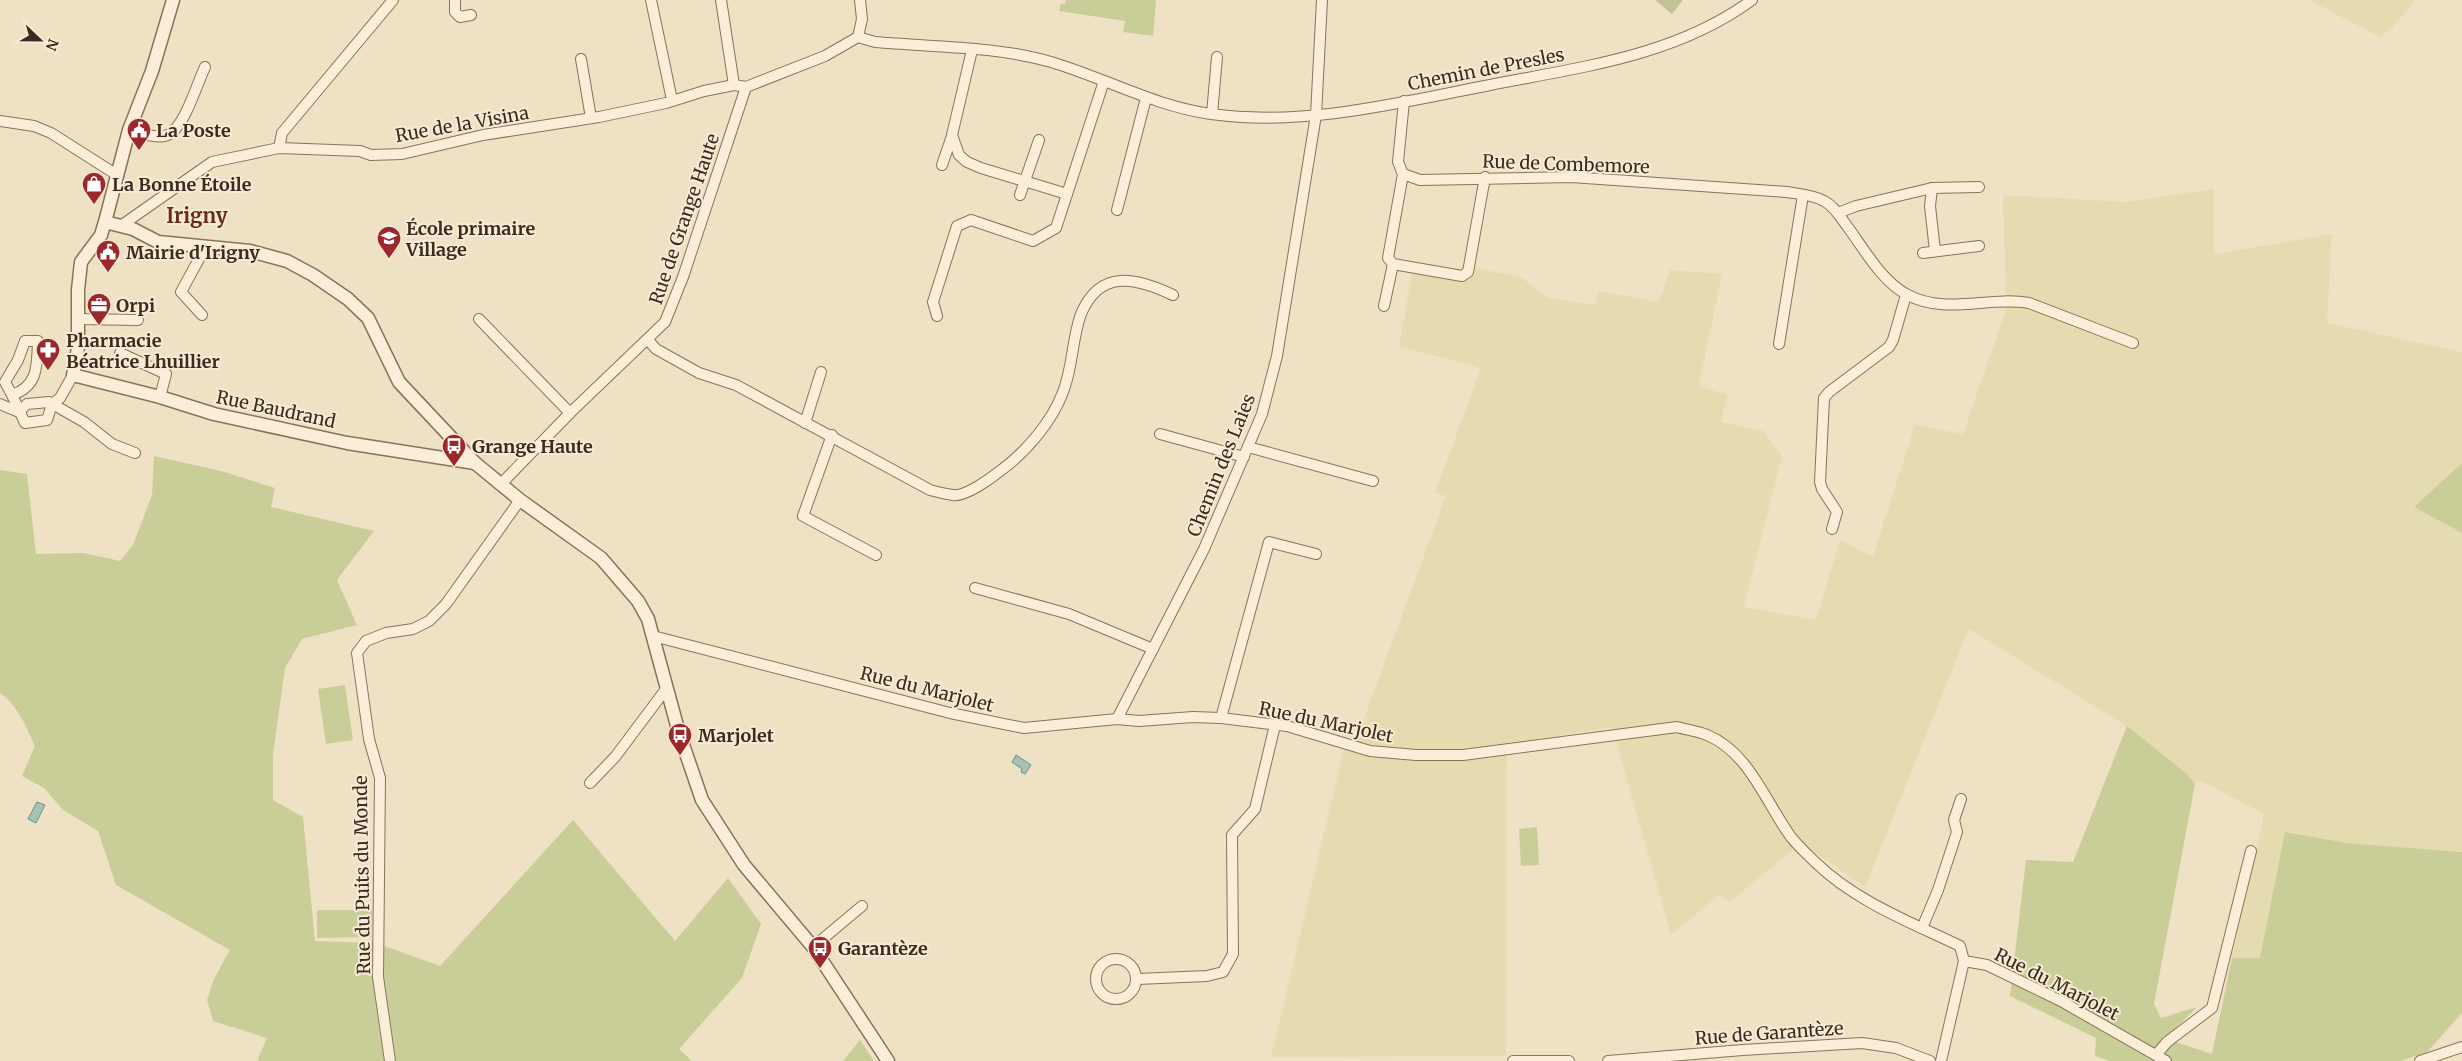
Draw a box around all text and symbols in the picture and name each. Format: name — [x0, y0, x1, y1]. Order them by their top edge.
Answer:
north arrow — [15, 15, 65, 65]
text: N — [42, 36, 62, 53]
street label: Chemin de Presles — [1406, 43, 1566, 95]
street label: Rue de la Visina — [393, 101, 531, 147]
public building icon: La Poste — [126, 117, 152, 151]
place label: La Poste — [156, 119, 231, 142]
street label: Rue de Grange Haute — [644, 131, 724, 307]
street label: Rue de Combemore — [1482, 150, 1650, 178]
shop icon: La Bonne Étoile — [81, 171, 107, 205]
place label: La Bonne Étoile — [112, 173, 252, 196]
district label: Irigny — [166, 203, 228, 228]
place label: École primaire Village — [405, 217, 536, 261]
school or university icon: École primaire Village — [376, 225, 402, 259]
public building icon: Mairie d'Irigny — [95, 239, 121, 273]
place label: Mairie d'Irigny — [126, 241, 260, 264]
office icon: Orpi — [86, 292, 112, 326]
place label: Orpi — [116, 294, 155, 317]
place label: Pharmacie Béatrice Lhuillier — [66, 329, 220, 373]
pharmacy icon: Pharmacie Béatrice Lhuillier — [35, 337, 61, 371]
street label: Rue Baudrand — [214, 385, 338, 433]
street label: Chemin des Laies — [1182, 390, 1260, 540]
bus stop icon: Grange Haute — [441, 433, 467, 467]
place label: Grange Haute — [472, 435, 593, 458]
street label: Rue du Marjolet — [858, 661, 996, 717]
street label: Rue du Marjolet — [1257, 697, 1395, 747]
bus stop icon: Marjolet — [667, 722, 693, 756]
place label: Marjolet — [698, 724, 775, 747]
street label: Rue du Puits du Monde — [349, 775, 375, 975]
bus stop icon: Garantèze — [807, 935, 833, 969]
place label: Garantèze — [838, 937, 928, 960]
street label: Rue du Marjolet — [1991, 943, 2123, 1025]
street label: Rue de Garantèze — [1694, 1016, 1844, 1050]

